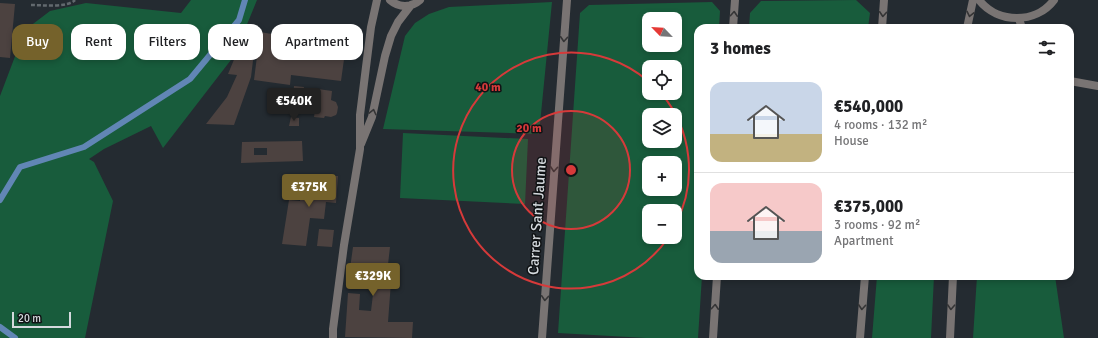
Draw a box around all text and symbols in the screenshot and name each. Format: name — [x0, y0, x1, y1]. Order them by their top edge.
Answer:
one-way arrow — [730, 11, 739, 17]
one-way arrow — [878, 11, 887, 17]
one-way arrow — [967, 11, 975, 17]
north arrow — [642, 12, 682, 52]
map controls — [642, 12, 682, 244]
chip: Buy — [12, 24, 63, 60]
chip: Rent — [71, 24, 126, 60]
chip: Filters — [134, 24, 200, 60]
chip: New — [208, 24, 263, 60]
chip: Apartment — [271, 24, 363, 60]
one-way arrow — [560, 36, 569, 42]
icon: filters — [1036, 37, 1058, 59]
text: 3 homes — [710, 38, 771, 59]
button: locate — [642, 60, 682, 100]
text: 40 m — [475, 80, 501, 95]
pin: €540K — [266, 88, 322, 122]
text: €540K — [276, 93, 312, 109]
text: €540,000 — [834, 96, 903, 117]
icon: home — [742, 98, 790, 146]
button: layers — [642, 108, 682, 148]
one-way arrow — [368, 109, 377, 116]
text: 4 rooms · 132 m² — [834, 117, 927, 133]
text: 20 m — [516, 121, 542, 136]
text: House — [834, 133, 869, 149]
button: + — [642, 156, 682, 196]
street label: Carrer Sant Jaume — [524, 157, 550, 275]
centre of rings — [564, 163, 578, 177]
one-way arrow — [550, 165, 559, 172]
pin: €375K — [281, 174, 337, 208]
text: €375K — [291, 179, 327, 195]
text: €375,000 — [834, 196, 903, 217]
icon: home — [742, 199, 790, 247]
button: − — [642, 204, 682, 244]
text: 3 rooms · 92 m² — [834, 217, 920, 233]
text: Apartment — [834, 233, 894, 249]
pin: €329K — [345, 263, 401, 297]
text: €329K — [355, 268, 391, 284]
one-way arrow — [540, 295, 549, 301]
one-way arrow — [710, 304, 719, 310]
one-way arrow — [858, 304, 867, 310]
one-way arrow — [947, 304, 956, 310]
scale bar — [12, 310, 71, 329]
text: 20 m — [18, 312, 41, 325]

